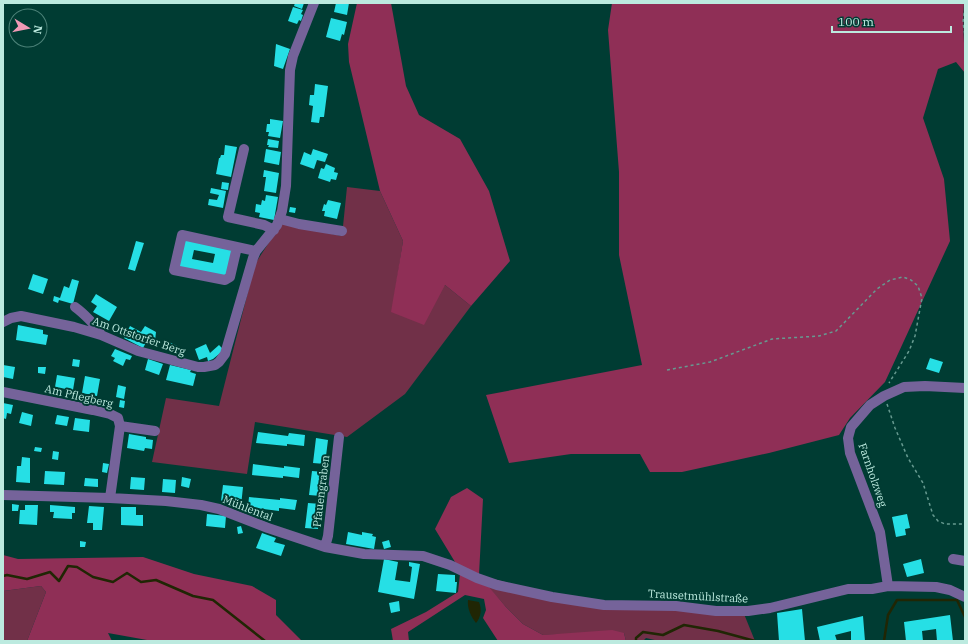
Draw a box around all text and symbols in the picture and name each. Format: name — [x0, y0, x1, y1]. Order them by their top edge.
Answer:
north arrow — [8, 8, 48, 48]
scale bar — [832, 8, 951, 34]
text: 100 m — [838, 14, 874, 29]
text: N — [30, 24, 45, 36]
street label: Am Ottstorfer Berg — [91, 313, 187, 359]
street label: Am Pflegberg — [43, 381, 115, 411]
street label: Farnholzweg — [856, 441, 890, 509]
street label: Pfauengraben — [310, 454, 332, 528]
street label: Mühlental — [221, 492, 275, 524]
street label: Trausetmühlstraße — [648, 586, 749, 606]

